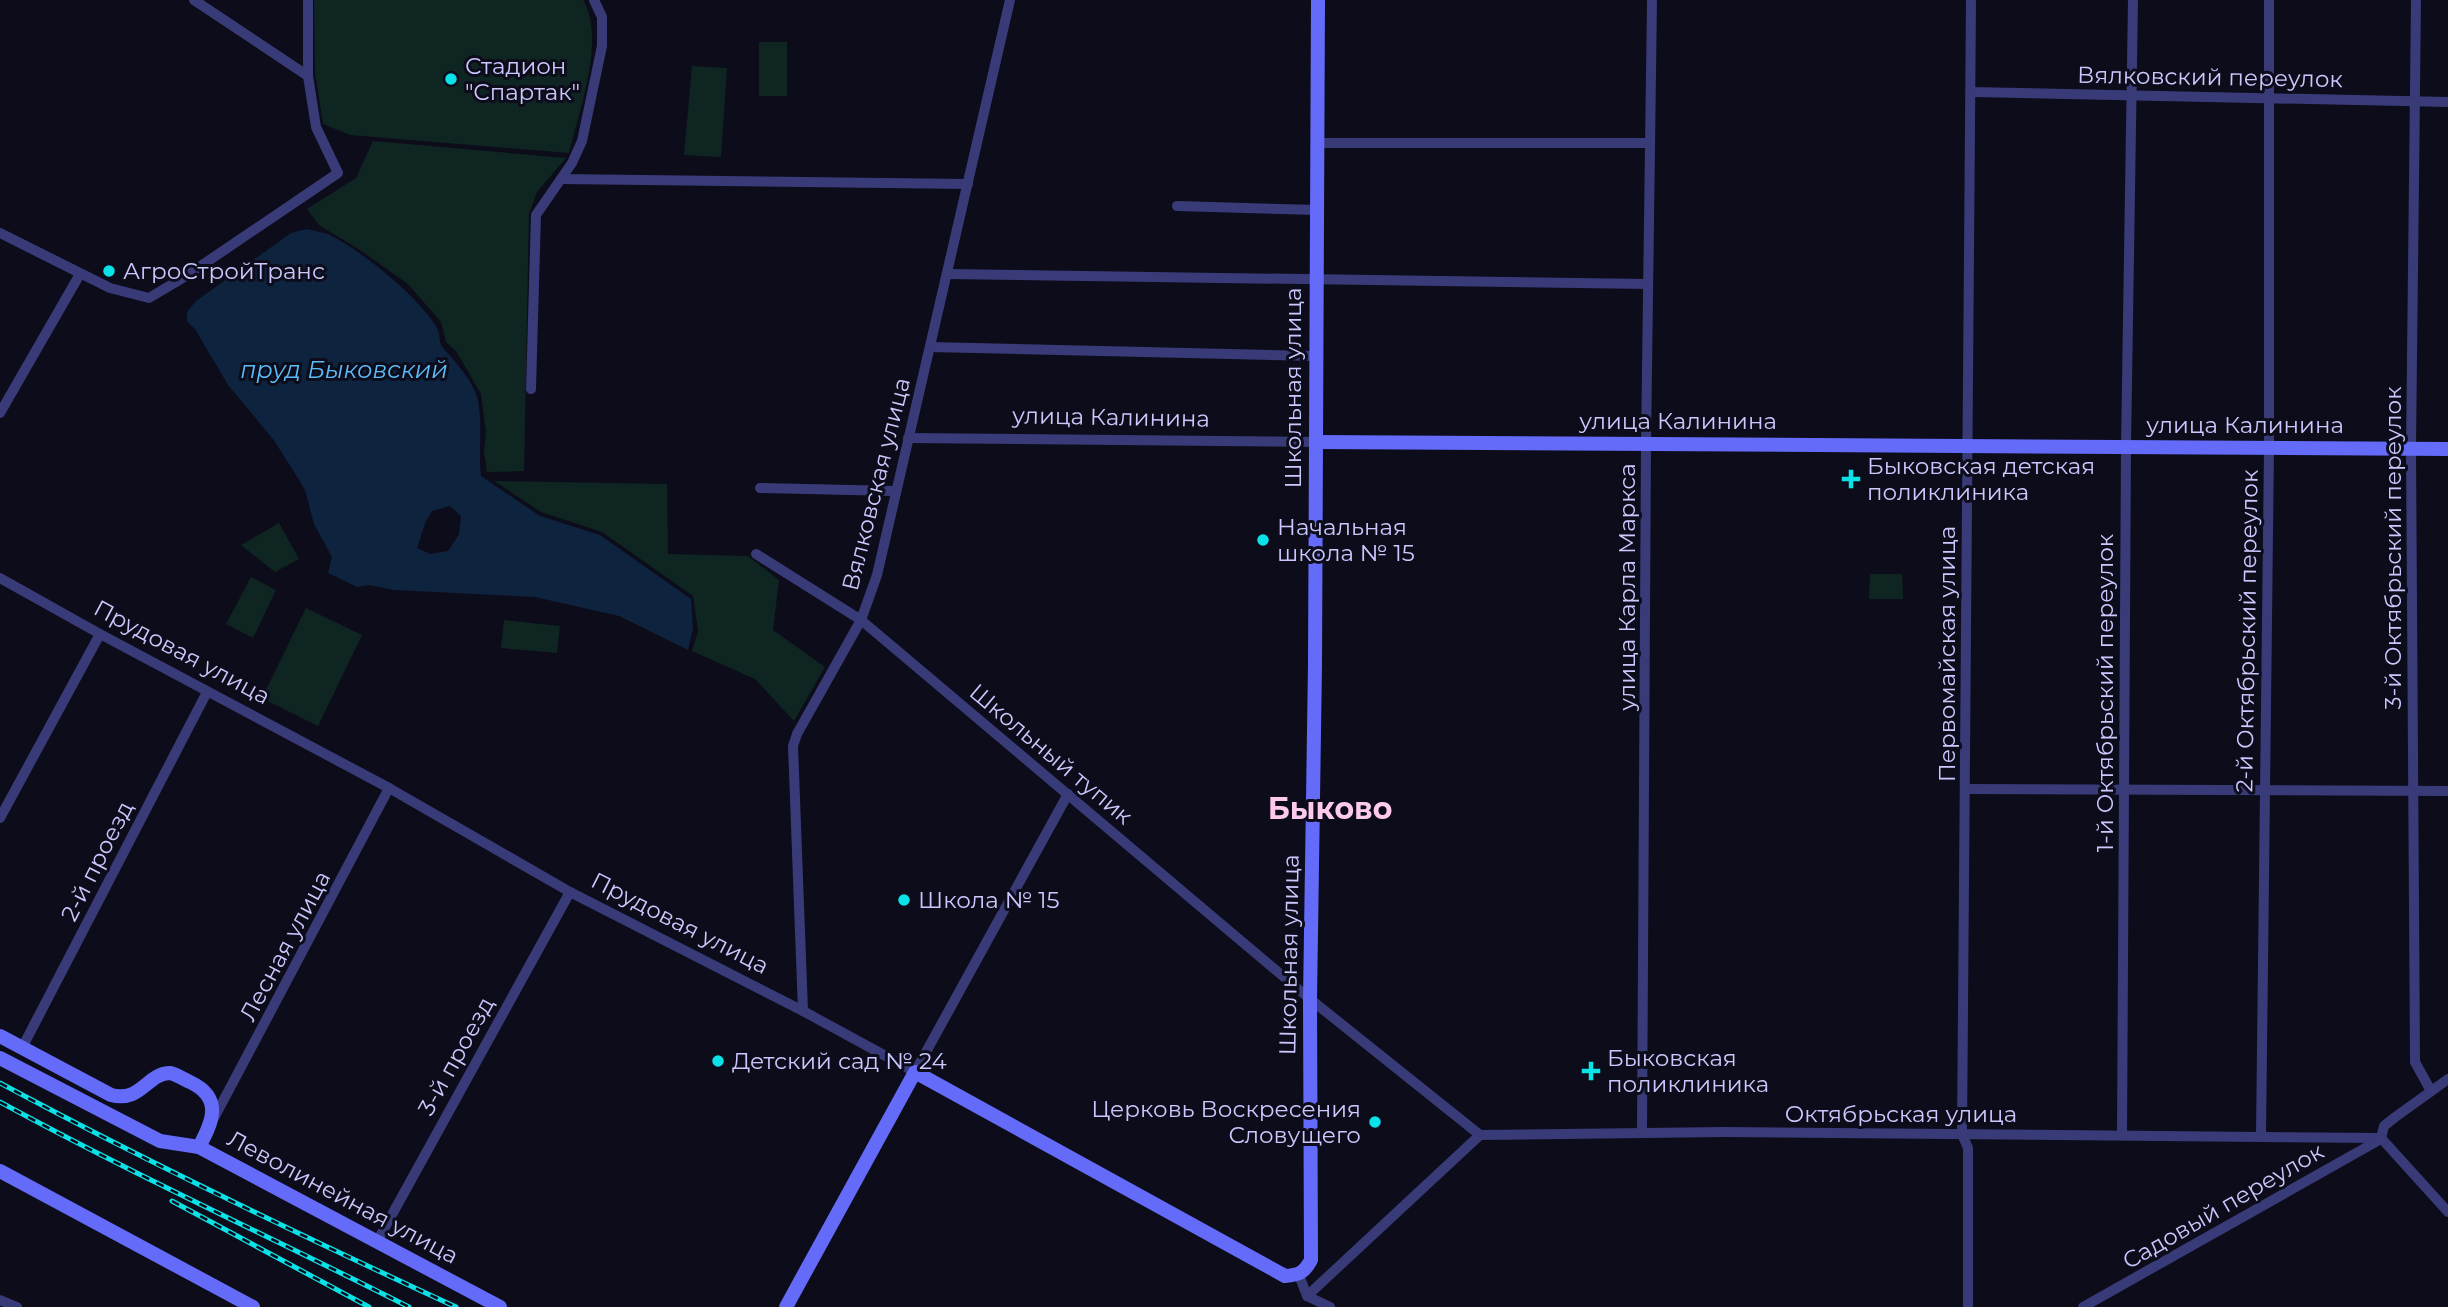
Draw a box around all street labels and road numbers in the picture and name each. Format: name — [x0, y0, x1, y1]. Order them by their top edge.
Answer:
street label: Вялковский переулок — [2077, 61, 2344, 93]
street label: Школьная улица — [1279, 288, 1307, 488]
street label: Вялковская улица — [836, 375, 916, 593]
street label: 3-й Октябрьский переулок — [2379, 386, 2407, 710]
street label: улица Калинина — [1011, 401, 1210, 433]
street label: улица Калинина — [1578, 407, 1777, 435]
street label: улица Калинина — [2145, 411, 2344, 439]
street label: улица Карла Маркса — [1613, 463, 1641, 712]
street label: 2-й Октябрьский переулок — [2230, 469, 2264, 793]
street label: Первомайская улица — [1933, 526, 1961, 782]
street label: 1-й Октябрьский переулок — [2091, 533, 2119, 852]
street label: Прудовая улица — [89, 594, 275, 710]
street label: Школьный тупик — [964, 678, 1139, 831]
street label: 2-й проезд — [55, 796, 139, 926]
street label: Школьная улица — [1273, 854, 1305, 1056]
street label: Лесная улица — [234, 866, 336, 1026]
street label: Прудовая улица — [587, 866, 773, 980]
street label: 3-й проезд — [412, 992, 500, 1120]
street label: Октябрьская улица — [1785, 1100, 2017, 1128]
street label: Леволинейная улица — [223, 1124, 463, 1270]
street label: Садовый переулок — [2117, 1137, 2329, 1275]

